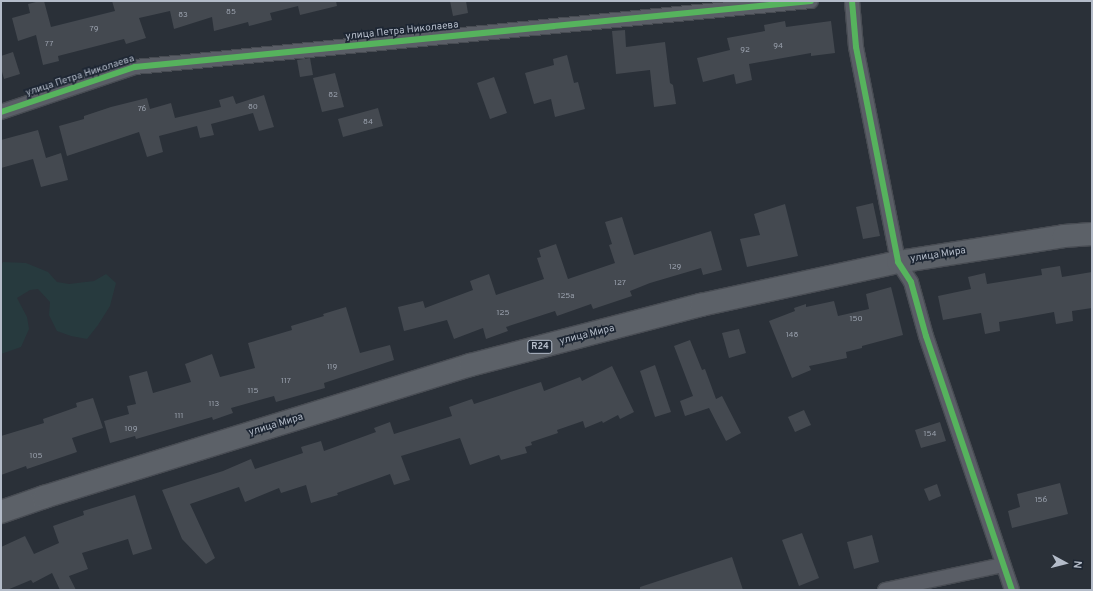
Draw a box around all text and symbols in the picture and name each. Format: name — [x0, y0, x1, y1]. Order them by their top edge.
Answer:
house number: 85 — [226, 8, 236, 18]
house number: 83 — [178, 11, 188, 21]
street label: улица Петра Николаева — [345, 19, 459, 43]
house number: 79 — [90, 25, 98, 35]
house number: 77 — [45, 40, 53, 50]
house number: 94 — [773, 42, 783, 52]
house number: 92 — [740, 46, 750, 56]
street label: улица Петра Николаева — [24, 53, 136, 99]
house number: 82 — [328, 91, 338, 101]
house number: 80 — [248, 103, 258, 113]
house number: 76 — [138, 105, 146, 115]
house number: 84 — [363, 118, 373, 128]
street label: улица Мира — [909, 245, 967, 265]
house number: 129 — [669, 263, 681, 273]
house number: 127 — [614, 279, 626, 289]
house number: 125а — [557, 292, 575, 302]
house number: 125 — [497, 309, 509, 319]
house number: 150 — [849, 315, 863, 325]
street label: улица Мира — [558, 322, 616, 348]
house number: 148 — [786, 331, 798, 341]
road number: R24 — [527, 340, 553, 354]
house number: 119 — [327, 363, 337, 373]
house number: 117 — [281, 377, 291, 387]
house number: 115 — [248, 387, 258, 397]
house number: 113 — [209, 400, 219, 410]
street label: улица Мира — [247, 411, 305, 439]
house number: 111 — [175, 412, 183, 422]
house number: 109 — [125, 425, 137, 435]
house number: 154 — [923, 430, 937, 440]
house number: 105 — [29, 452, 43, 462]
house number: 156 — [1035, 496, 1047, 506]
north arrow — [1045, 543, 1085, 583]
text: N — [1069, 560, 1084, 569]

